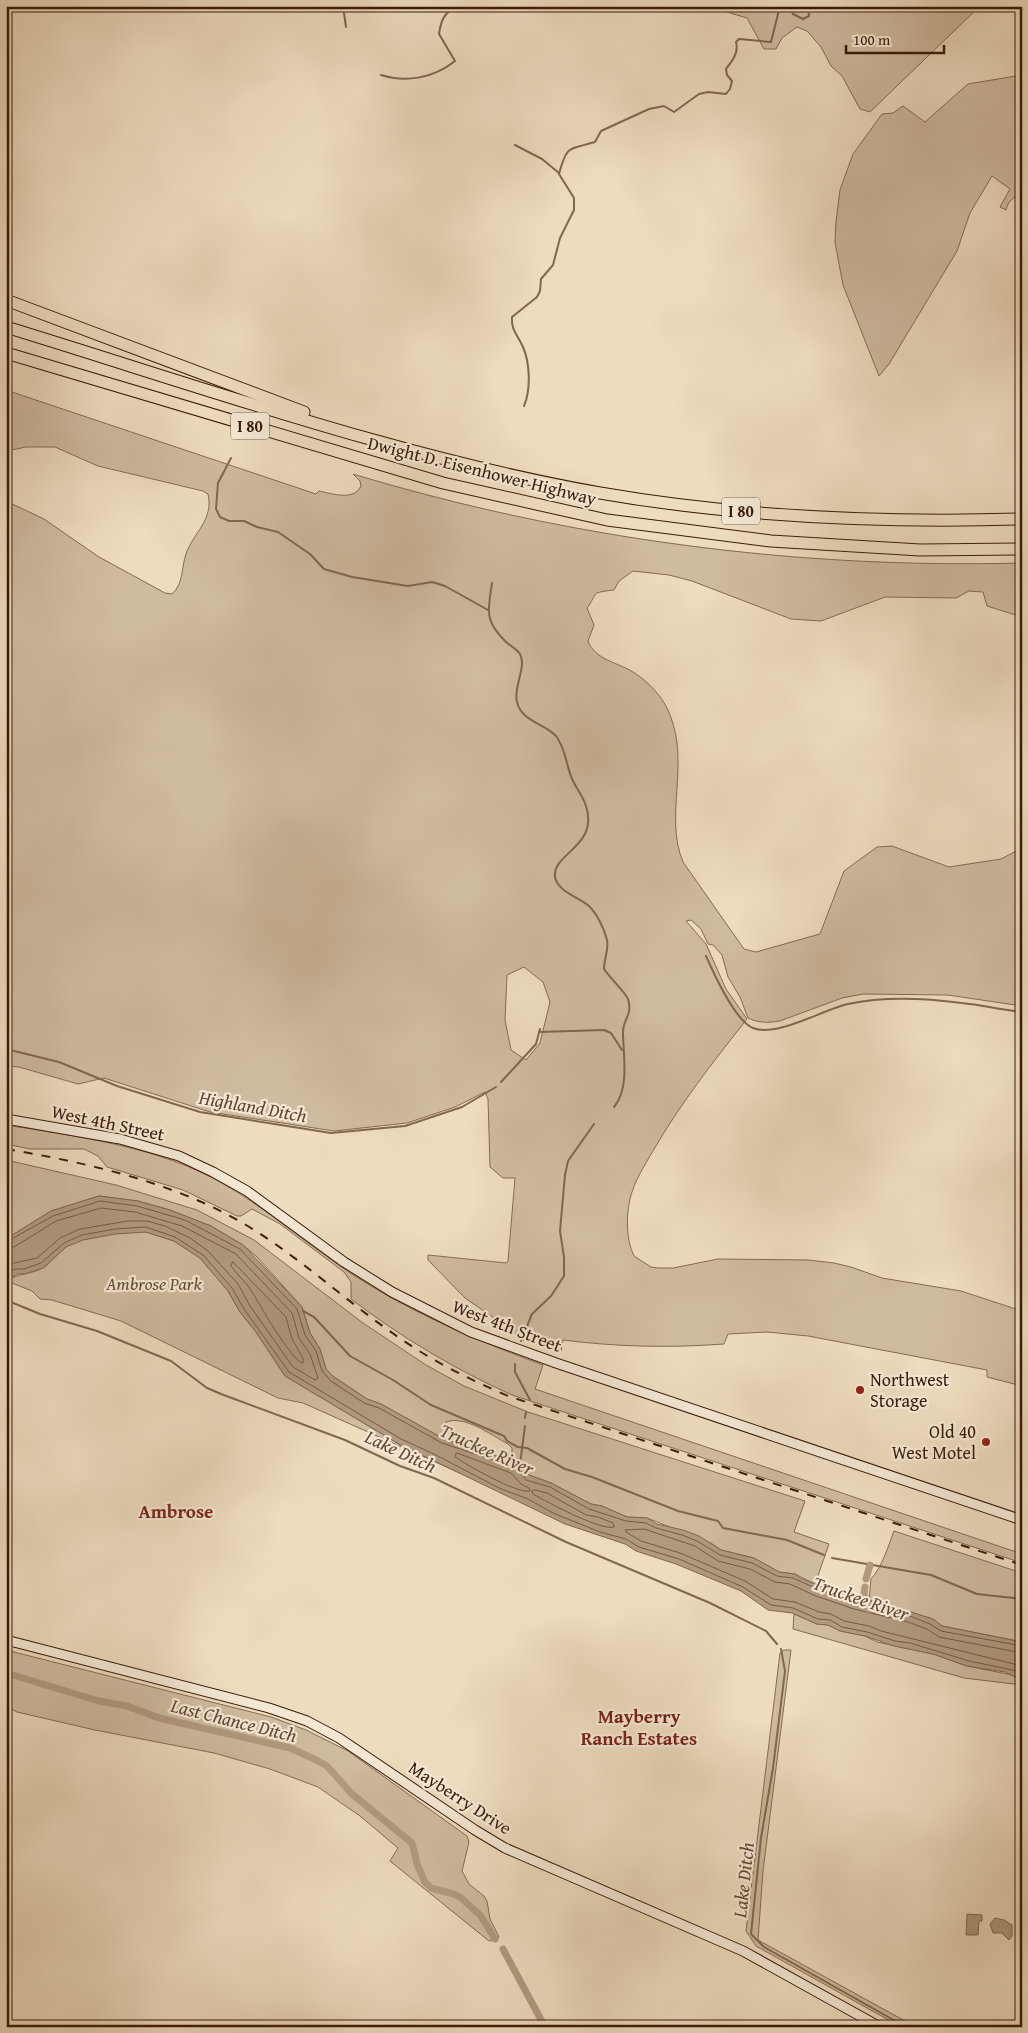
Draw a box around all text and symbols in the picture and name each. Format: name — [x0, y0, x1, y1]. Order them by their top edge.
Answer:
scale bar — [846, 22, 943, 54]
text: 100 m — [853, 29, 891, 50]
road number: I 80 — [231, 412, 269, 440]
street label: Dwight D. Eisenhower Highway — [365, 429, 599, 512]
road number: I 80 — [722, 498, 760, 524]
water label: Highland Ditch — [196, 1083, 310, 1129]
street label: West 4th Street — [49, 1097, 168, 1148]
park label: Ambrose Park — [105, 1270, 203, 1297]
street label: West 4th Street — [449, 1292, 566, 1359]
place label: Northwest Storage — [870, 1366, 950, 1414]
marker: Northwest Storage — [854, 1384, 866, 1396]
water label: Truckee River — [436, 1416, 539, 1483]
place label: Old 40 West Motel — [892, 1418, 976, 1466]
water label: Lake Ditch — [360, 1422, 442, 1480]
marker: Old 40 West Motel — [980, 1436, 992, 1448]
district label: Ambrose — [139, 1497, 213, 1525]
water label: Truckee River — [809, 1568, 914, 1628]
water label: Last Chance Ditch — [167, 1691, 300, 1749]
district label: Mayberry Ranch Estates — [581, 1702, 697, 1752]
street label: Mayberry Drive — [403, 1754, 517, 1841]
water label: Lake Ditch — [725, 1840, 761, 1920]

